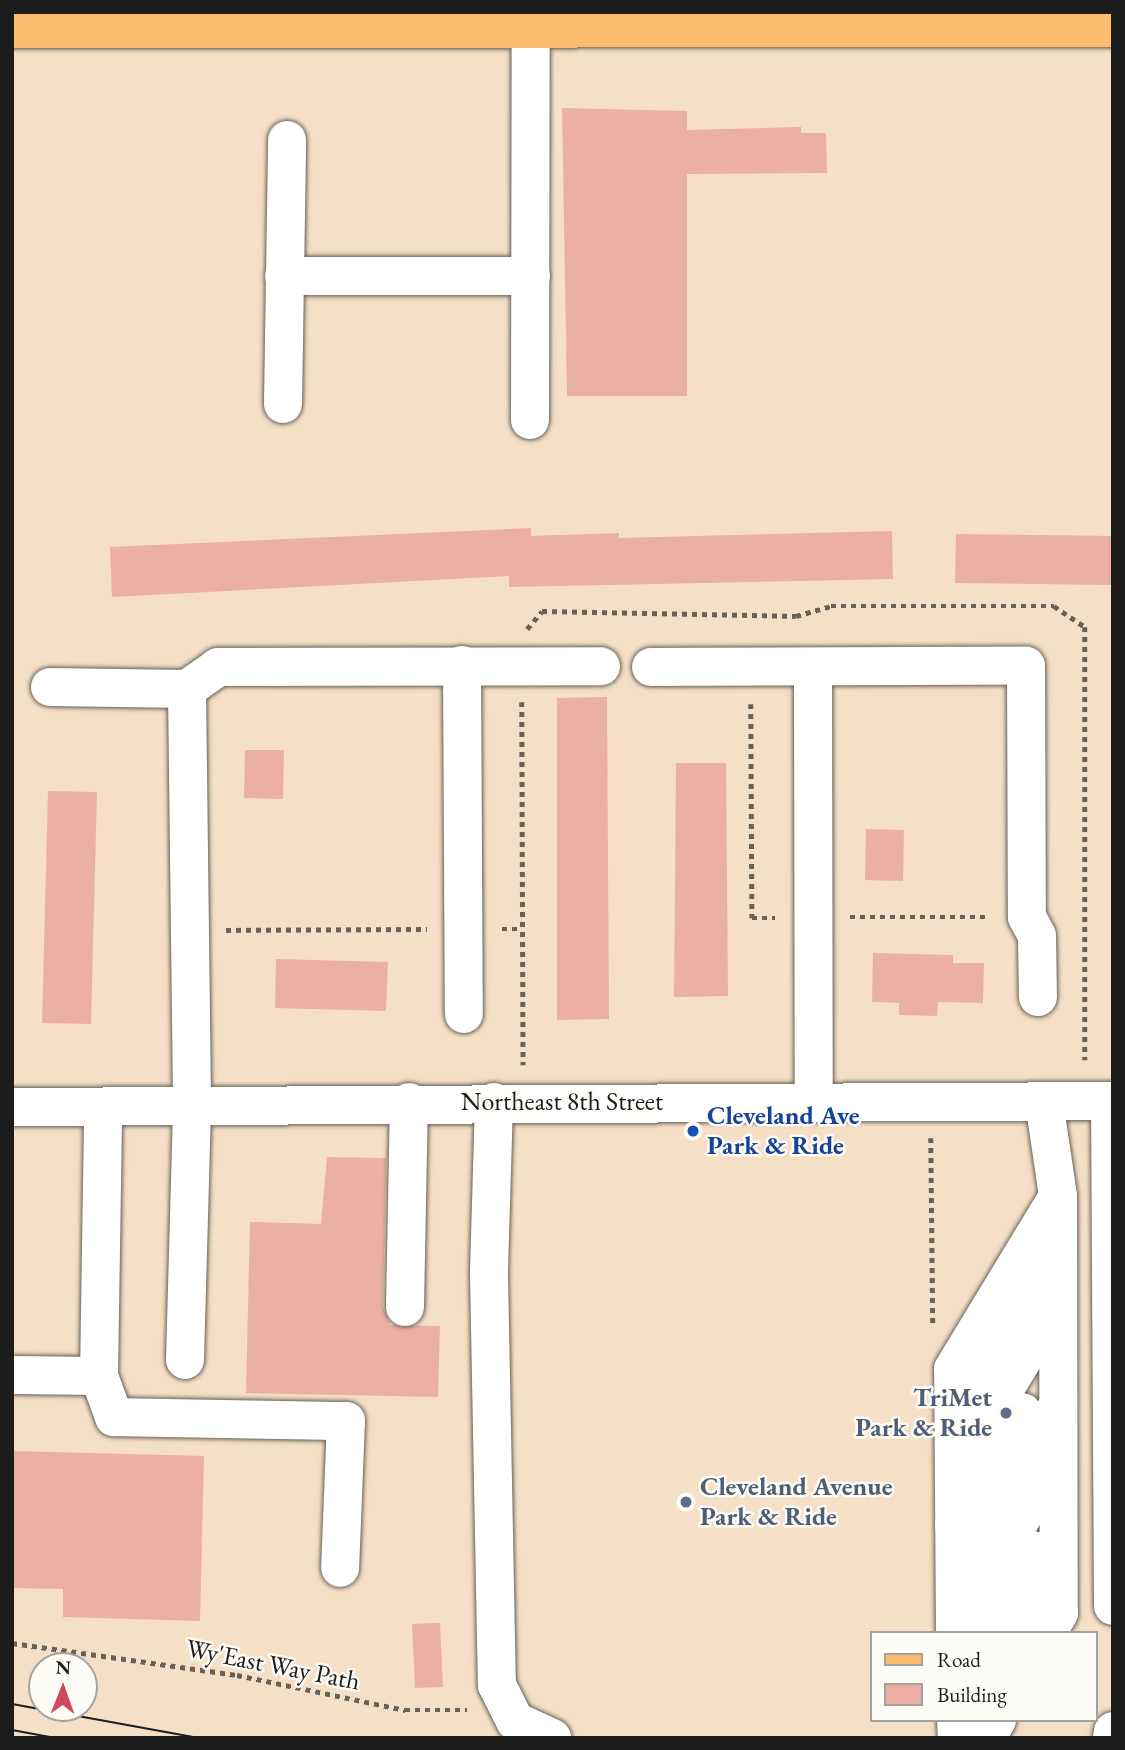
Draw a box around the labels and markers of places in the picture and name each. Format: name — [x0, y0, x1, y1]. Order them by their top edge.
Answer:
place label: Cleveland Ave Park & Ride — [707, 1100, 860, 1162]
marker: Cleveland Ave Park & Ride — [685, 1123, 701, 1139]
place label: TriMet Park & Ride — [855, 1382, 992, 1444]
marker: TriMet Park & Ride — [998, 1405, 1014, 1421]
place label: Cleveland Avenue Park & Ride — [700, 1471, 892, 1532]
marker: Cleveland Avenue Park & Ride — [678, 1494, 694, 1510]

